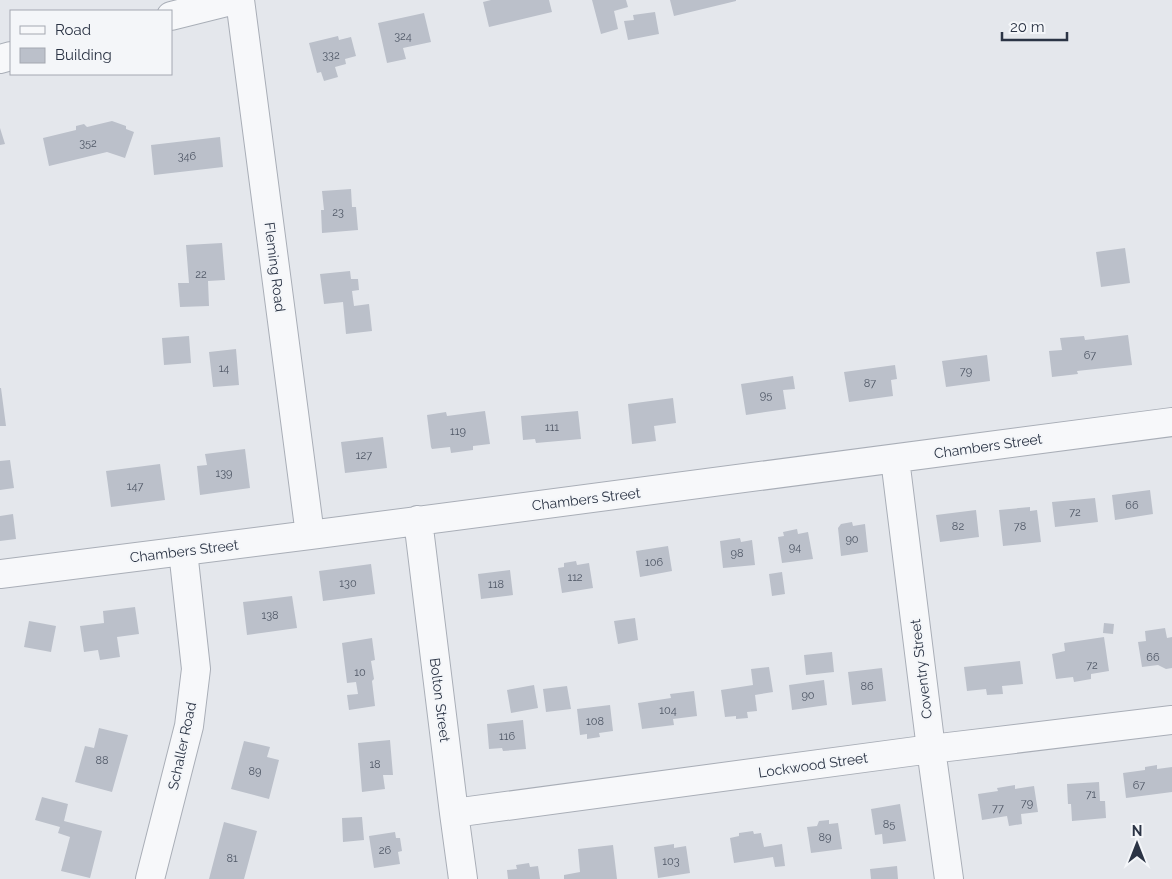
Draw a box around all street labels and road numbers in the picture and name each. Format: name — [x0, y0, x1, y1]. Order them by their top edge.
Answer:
street label: Fleming Road — [262, 221, 288, 313]
street label: Chambers Street — [933, 430, 1043, 462]
street label: Chambers Street — [531, 484, 641, 514]
street label: Chambers Street — [129, 536, 239, 566]
street label: Coventry Street — [907, 618, 935, 720]
street label: Bolton Street — [427, 657, 453, 743]
street label: Schaller Road — [165, 701, 199, 791]
street label: Lockwood Street — [757, 749, 869, 781]

